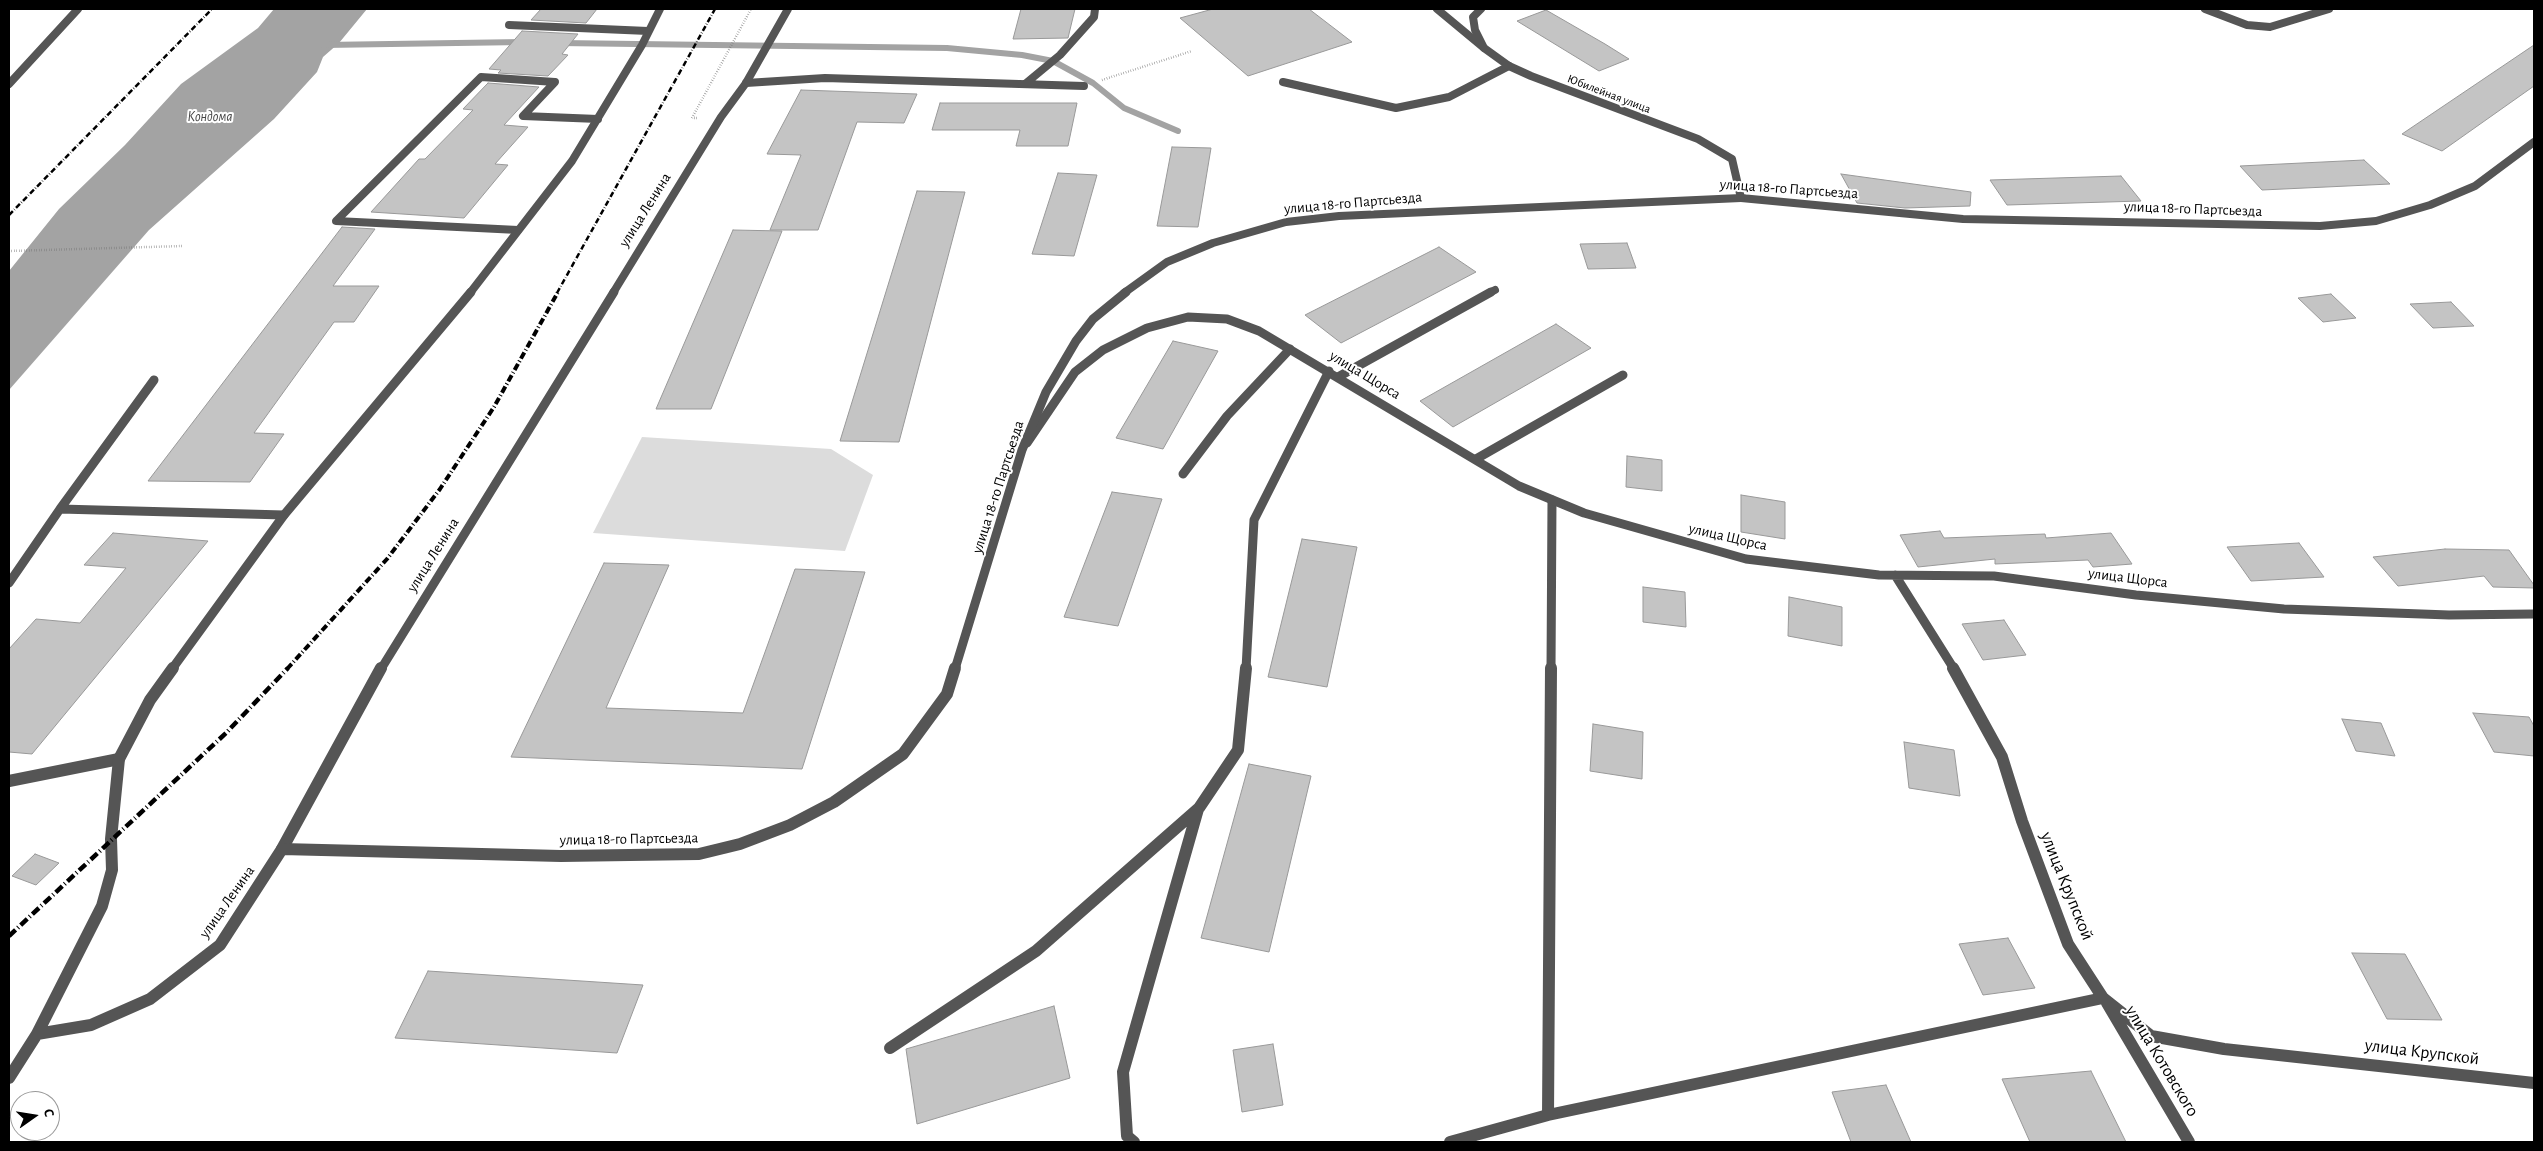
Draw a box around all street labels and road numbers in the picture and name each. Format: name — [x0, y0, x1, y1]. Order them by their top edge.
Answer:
street label: Юбилейная улица — [1565, 71, 1653, 117]
street label: улица Ленина — [615, 170, 675, 250]
street label: улица 18-го Партсьезда — [1719, 175, 1859, 203]
street label: улица 18-го Партсьезда — [1283, 188, 1423, 218]
street label: улица 18-го Партсьезда — [2123, 198, 2263, 220]
street label: улица Щорса — [1326, 347, 1404, 403]
street label: улица 18-го Партсьезда — [968, 418, 1028, 556]
street label: улица Ленина — [403, 515, 463, 595]
street label: улица Щорса — [1687, 519, 1769, 555]
street label: улица Щорса — [2087, 564, 2169, 592]
street label: улица 18-го Партсьезда — [560, 829, 698, 849]
street label: улица Крупской — [2035, 829, 2099, 943]
street label: улица Ленина — [195, 862, 259, 942]
street label: улица Котовского — [2120, 1002, 2204, 1120]
street label: улица Крупской — [2364, 1034, 2480, 1070]

